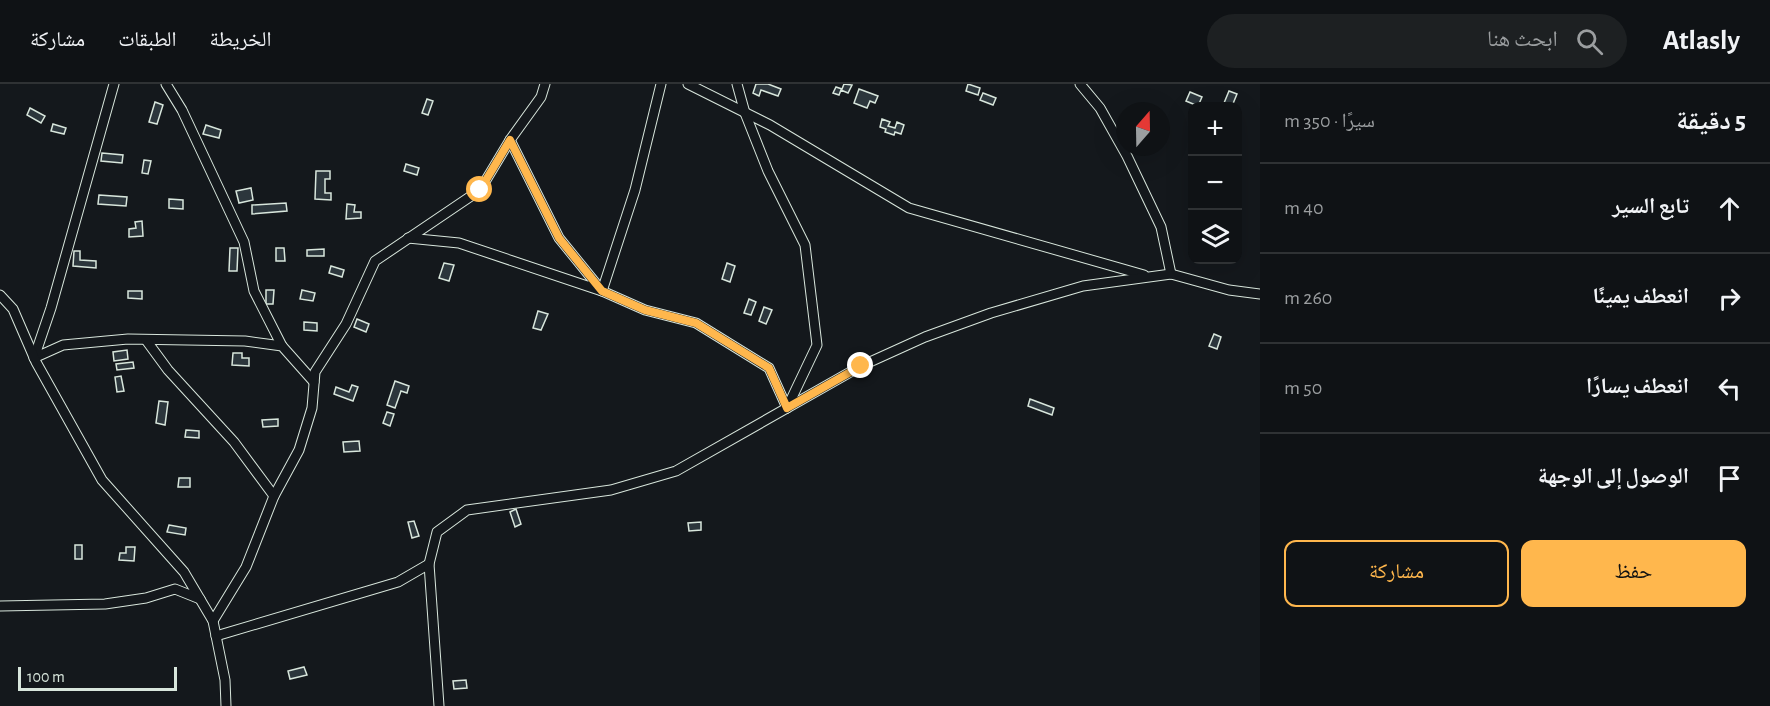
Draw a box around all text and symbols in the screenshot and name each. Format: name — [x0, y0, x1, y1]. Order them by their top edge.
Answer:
search box — [1207, 14, 1627, 68]
icon: search — [1573, 25, 1606, 58]
text: Atlasly — [1663, 27, 1740, 55]
text: ابحث هنا — [1487, 28, 1558, 50]
text: مشاركة — [30, 29, 85, 50]
text: الطبقات — [118, 29, 177, 50]
text: الخريطة — [210, 29, 271, 50]
north arrow — [1116, 102, 1170, 156]
map controls — [1188, 102, 1242, 264]
button: + — [1188, 102, 1242, 156]
text: 5 دقيقة — [1676, 108, 1746, 134]
text: سيرًا · 350 m — [1284, 111, 1375, 131]
button: − — [1188, 156, 1242, 210]
route start — [466, 176, 492, 202]
icon: ahead — [1713, 192, 1746, 225]
text: تابع السير — [1612, 195, 1689, 217]
text: 40 m — [1284, 198, 1324, 218]
button: layers — [1188, 210, 1242, 264]
icon: right — [1713, 282, 1746, 315]
text: انعطف يمينًا — [1592, 285, 1689, 307]
text: 260 m — [1284, 288, 1332, 308]
route end — [847, 352, 873, 378]
icon: left — [1713, 372, 1746, 405]
text: انعطف يسارًا — [1586, 375, 1689, 397]
text: 50 m — [1284, 378, 1322, 398]
icon: arrive — [1713, 462, 1746, 495]
text: الوصول إلى الوجهة — [1538, 465, 1689, 487]
button: مشاركة — [1284, 540, 1509, 607]
button: حفظ — [1521, 540, 1746, 607]
scale bar — [18, 664, 177, 692]
text: 100 m — [27, 669, 65, 685]

